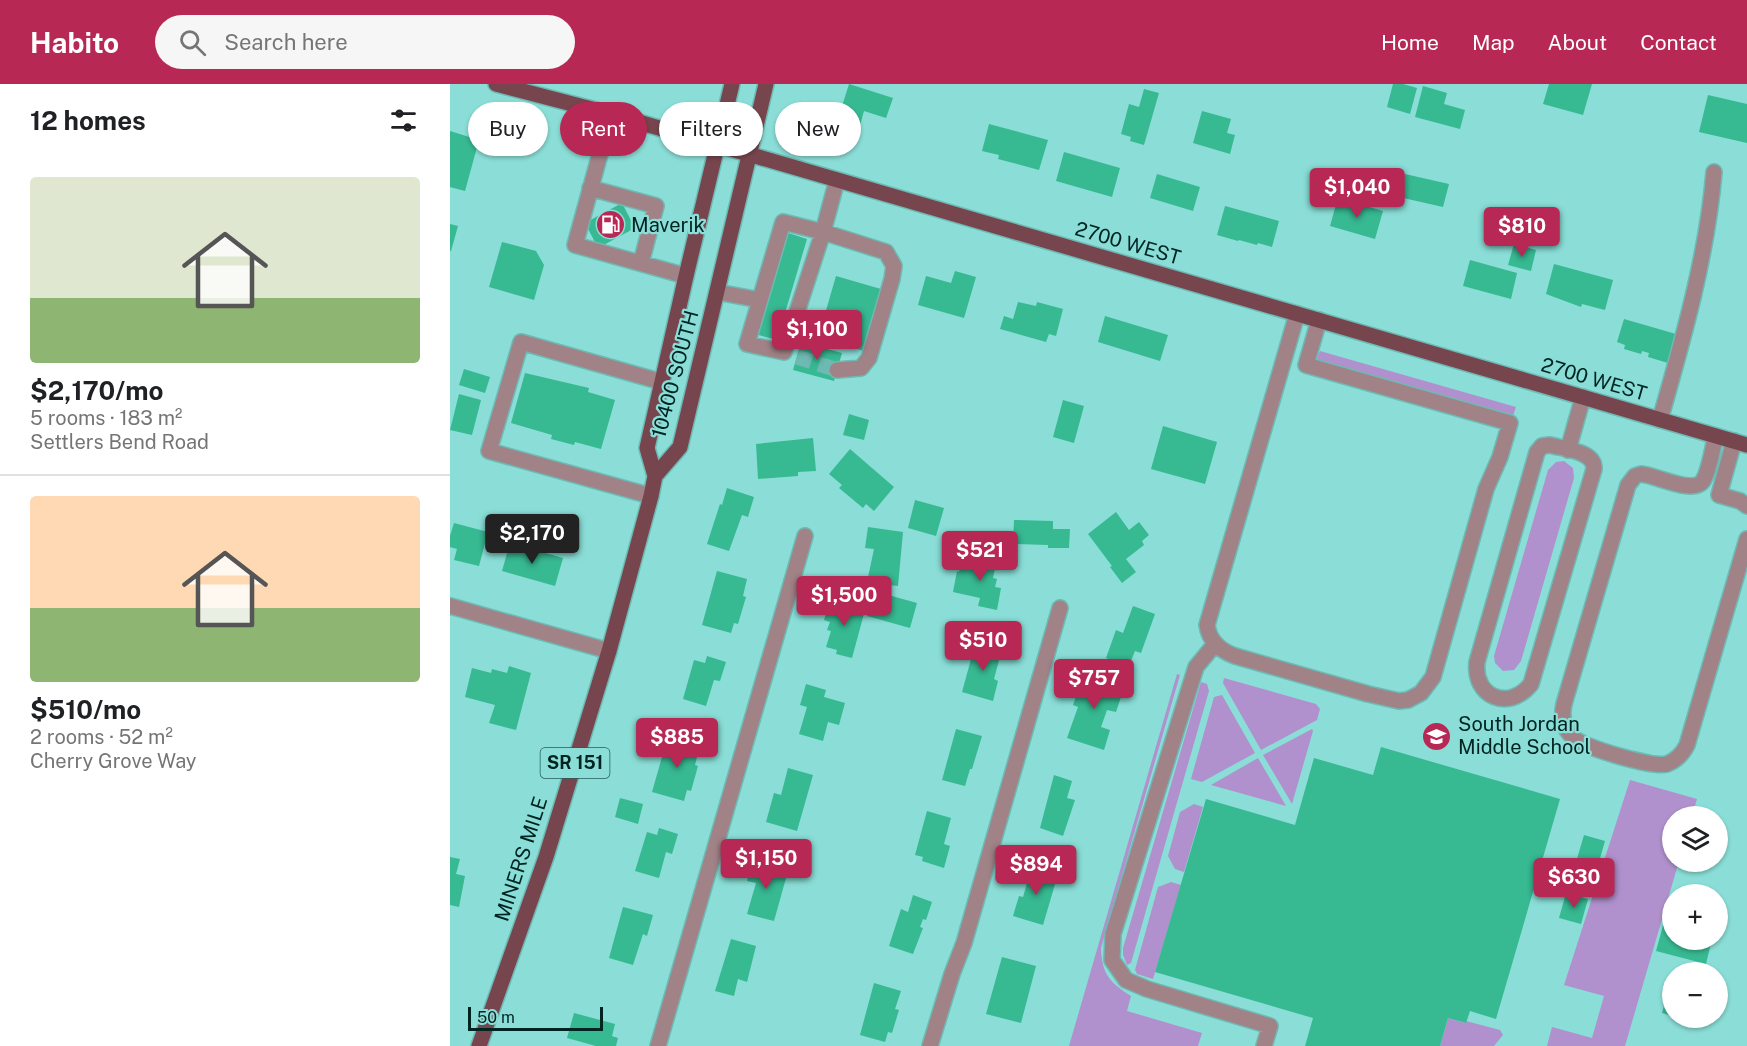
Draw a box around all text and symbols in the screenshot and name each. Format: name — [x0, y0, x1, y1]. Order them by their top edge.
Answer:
search box — [155, 15, 575, 69]
text: Habito — [30, 26, 119, 59]
icon: search — [176, 26, 209, 59]
text: Search here — [224, 29, 348, 55]
text: Home — [1381, 30, 1439, 55]
text: Map — [1472, 30, 1515, 55]
text: About — [1548, 30, 1607, 55]
text: Contact — [1640, 30, 1717, 55]
chip: Buy — [468, 102, 548, 156]
chip: Rent — [560, 102, 647, 156]
chip: Filters — [659, 102, 763, 156]
chip: New — [775, 102, 861, 156]
icon: filters — [387, 104, 420, 137]
text: 12 homes — [30, 105, 146, 136]
pin: $1,040 — [1308, 168, 1406, 219]
text: $1,040 — [1324, 175, 1390, 199]
pin: $810 — [1486, 207, 1558, 258]
fuel station icon: Maverik — [594, 209, 626, 241]
place label: Maverik — [631, 213, 705, 237]
text: $810 — [1498, 214, 1546, 238]
icon: home — [171, 216, 279, 324]
street label: 2700 WEST — [1072, 216, 1184, 270]
street label: 10400 SOUTH — [646, 308, 704, 440]
pin: $1,100 — [768, 310, 866, 361]
text: $1,100 — [786, 317, 848, 341]
street label: 2700 WEST — [1538, 352, 1650, 406]
text: $2,170/mo — [30, 375, 163, 406]
text: 5 rooms · 183 m² — [30, 406, 182, 430]
text: Settlers Bend Road — [30, 430, 209, 454]
pin: $2,170 — [483, 514, 581, 565]
text: $2,170 — [499, 521, 565, 545]
pin: $521 — [944, 531, 1016, 582]
icon: home — [171, 535, 279, 643]
text: $521 — [956, 538, 1004, 562]
pin: $1,500 — [795, 576, 893, 627]
text: $1,500 — [811, 583, 877, 607]
pin: $510 — [947, 621, 1019, 672]
text: $510 — [959, 628, 1007, 652]
pin: $757 — [1058, 659, 1130, 710]
text: $757 — [1068, 666, 1120, 690]
text: $510/mo — [30, 694, 141, 725]
place label: South Jordan Middle School — [1458, 712, 1591, 759]
pin: $885 — [641, 718, 713, 769]
school or university icon: South Jordan Middle School — [1421, 720, 1453, 752]
text: 2 rooms · 52 m² — [30, 725, 173, 749]
text: $885 — [650, 725, 704, 749]
road number: SR 151 — [540, 748, 610, 778]
text: Cherry Grove Way — [30, 749, 197, 773]
street label: MINERS MILE — [490, 794, 552, 924]
map controls — [1662, 806, 1728, 1028]
button: layers — [1662, 806, 1728, 872]
pin: $1,150 — [717, 839, 815, 890]
pin: $894 — [1000, 845, 1072, 896]
text: $1,150 — [735, 846, 797, 870]
text: $894 — [1009, 852, 1063, 876]
pin: $630 — [1538, 858, 1610, 909]
text: $630 — [1548, 865, 1600, 889]
button: + — [1662, 884, 1728, 950]
button: − — [1662, 962, 1728, 1028]
scale bar — [468, 1004, 603, 1032]
text: 50 m — [477, 1008, 515, 1027]

